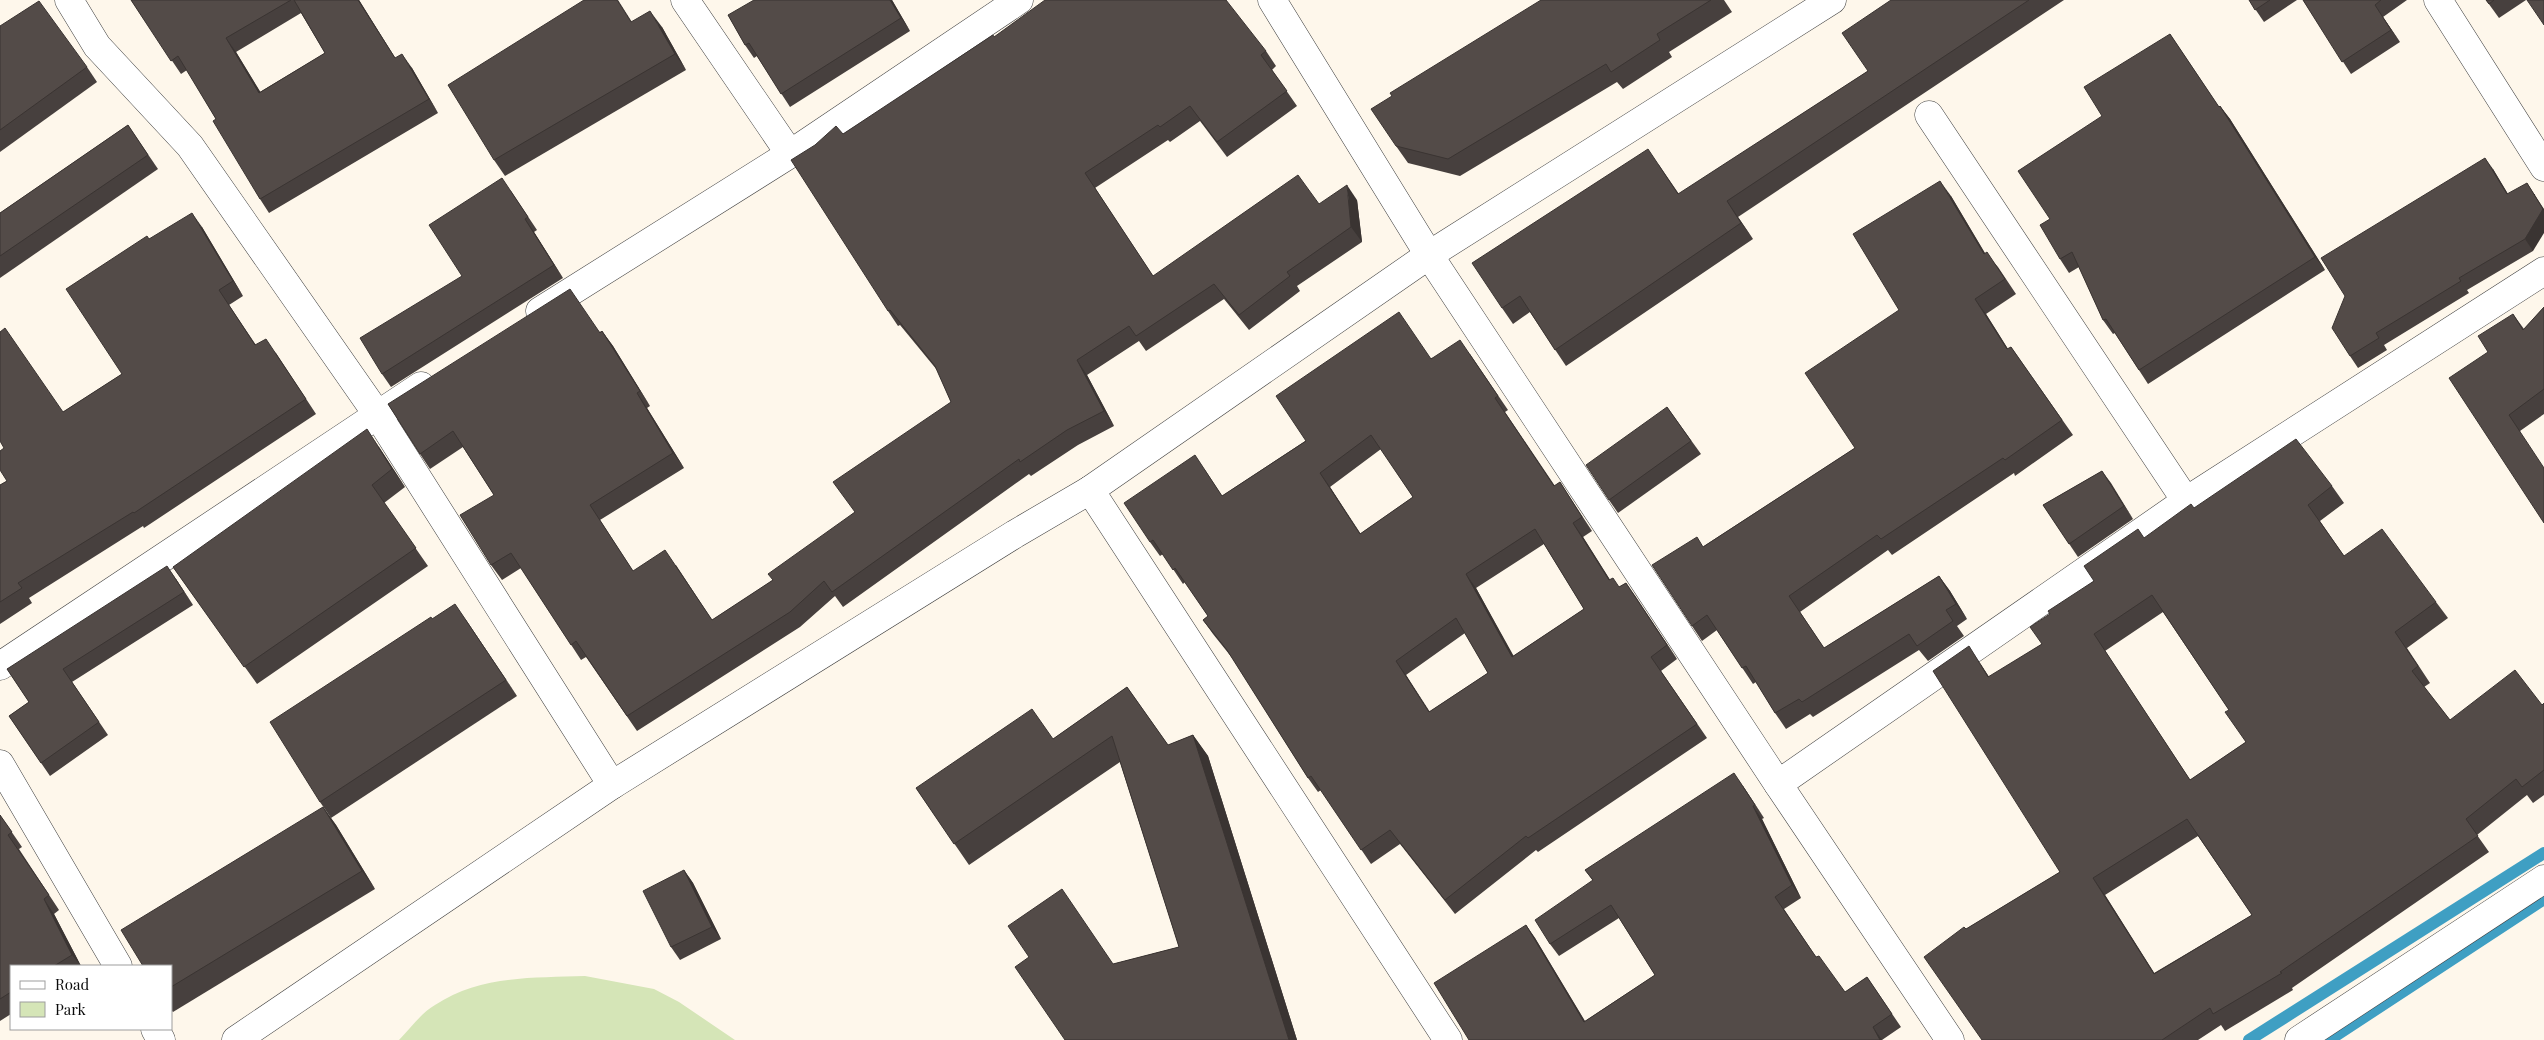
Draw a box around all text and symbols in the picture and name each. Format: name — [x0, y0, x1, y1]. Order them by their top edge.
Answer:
legend — [10, 965, 172, 1030]
text: Road — [55, 974, 89, 994]
text: Park — [55, 999, 87, 1019]

